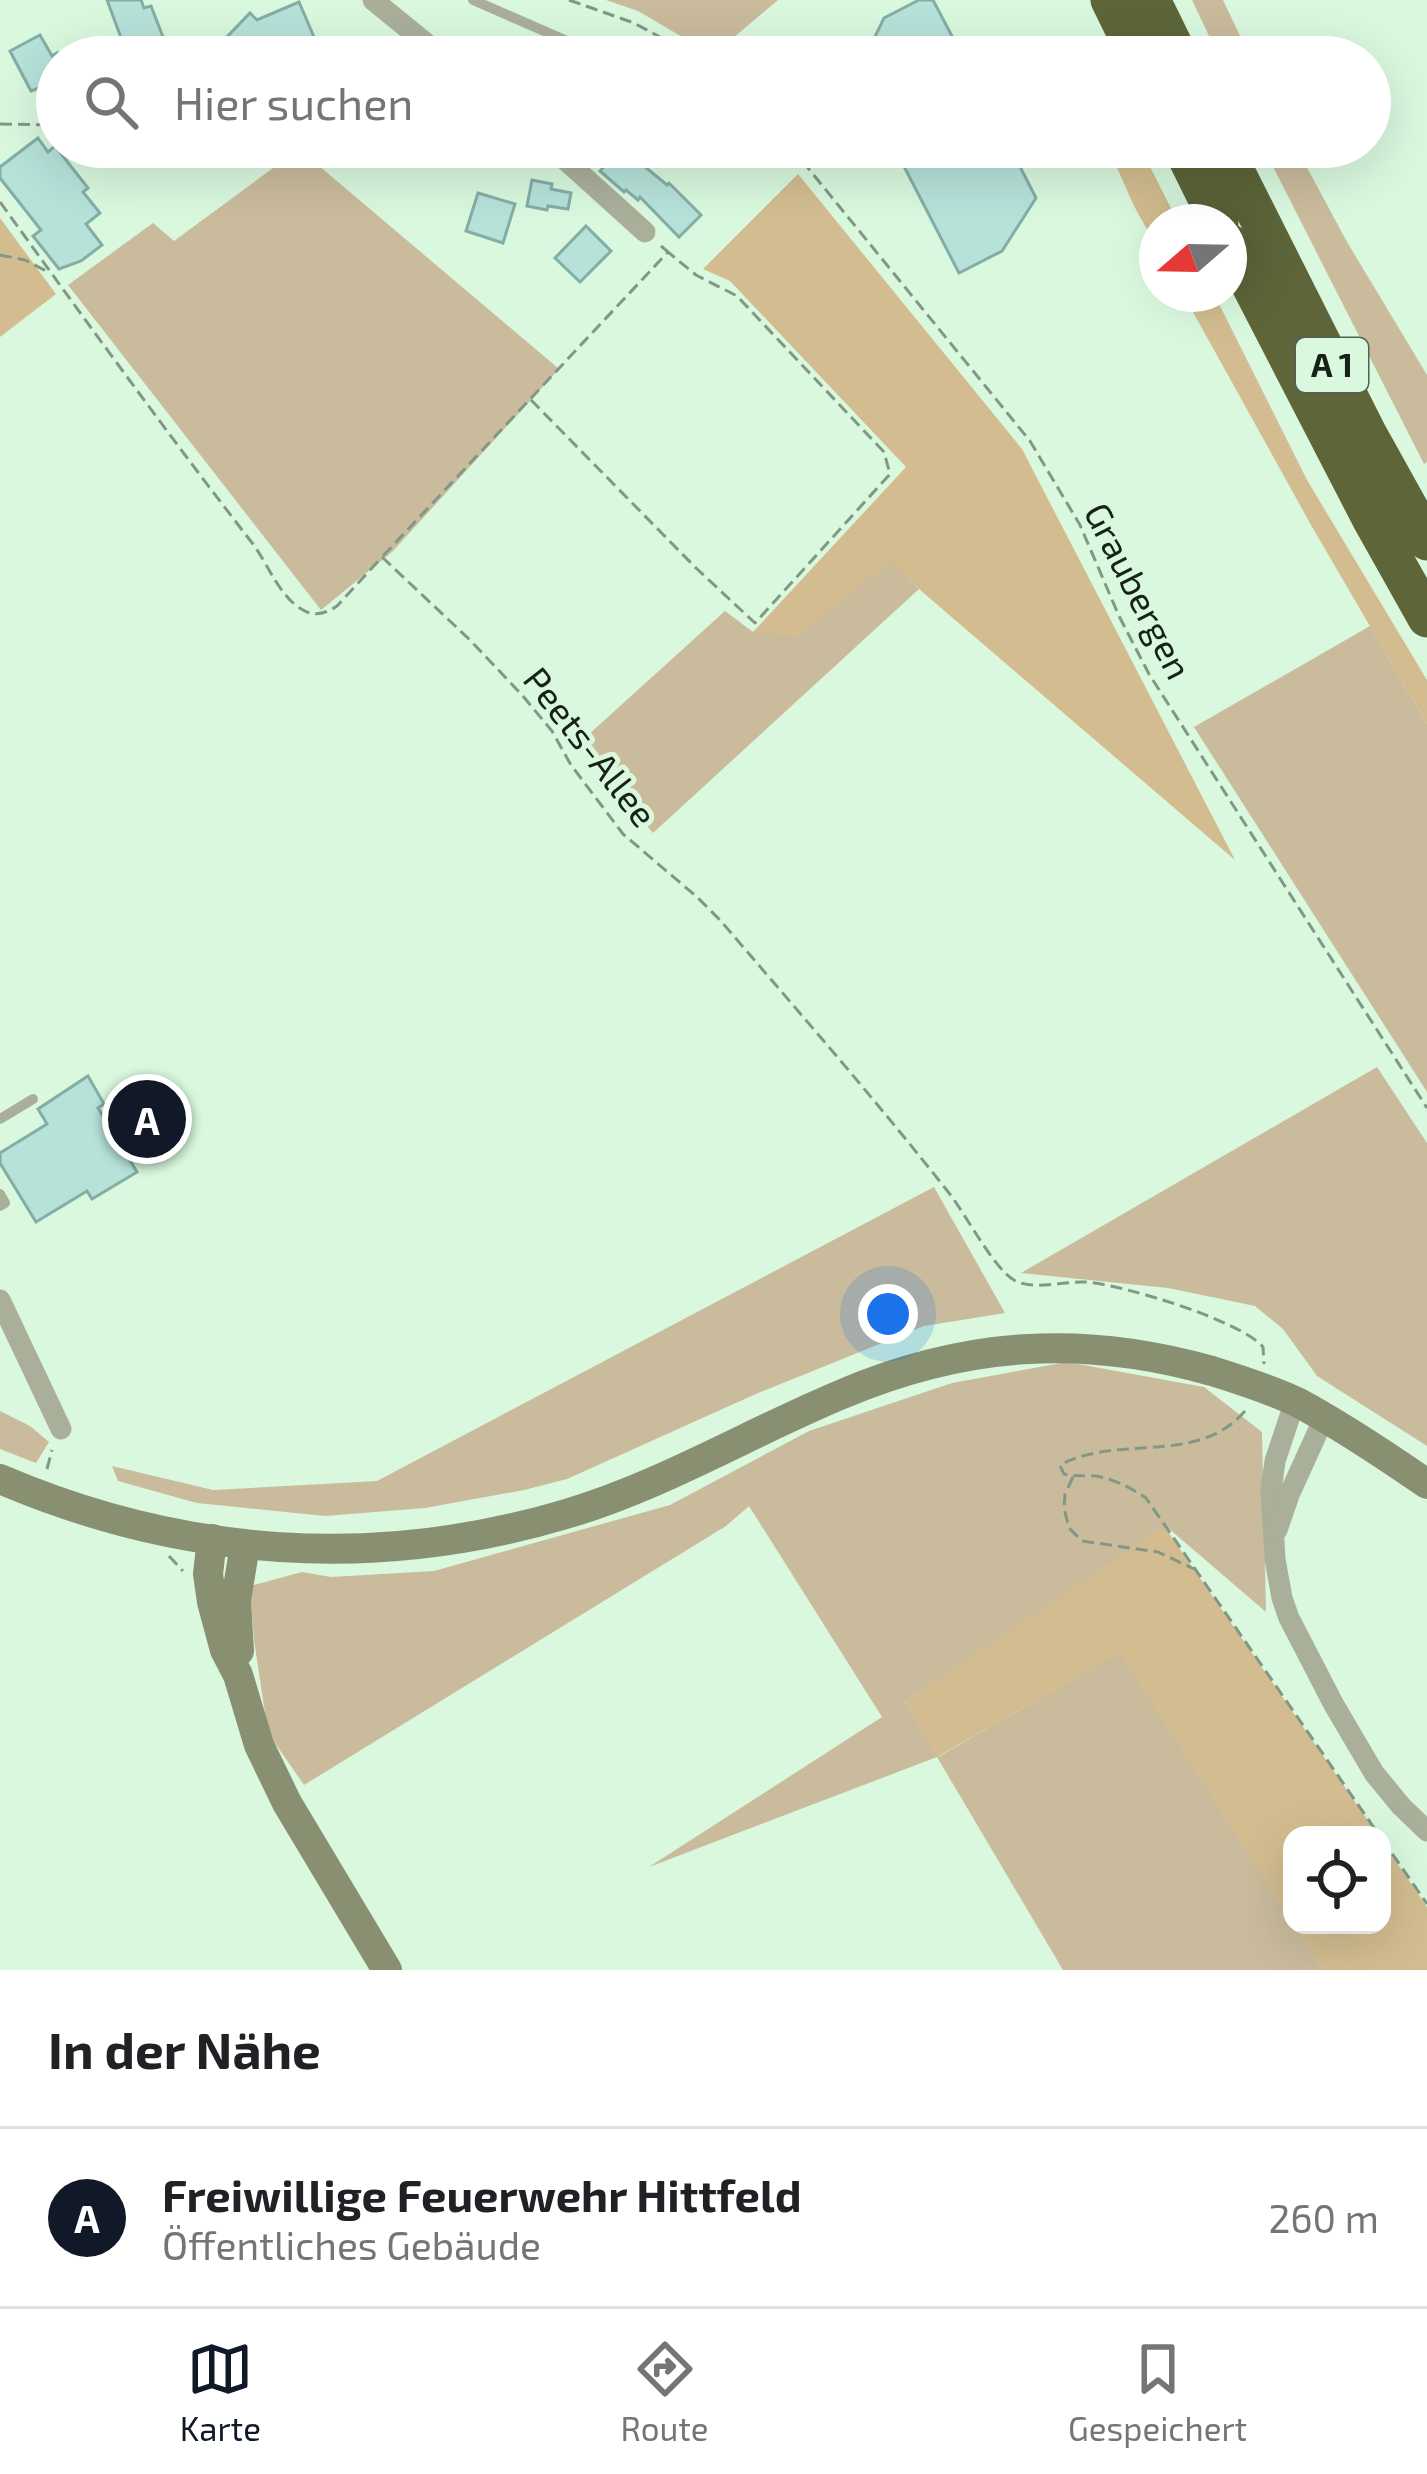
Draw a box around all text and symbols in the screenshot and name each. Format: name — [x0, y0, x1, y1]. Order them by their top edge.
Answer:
search box — [36, 36, 1391, 168]
icon: search — [78, 69, 144, 135]
text: Hier suchen — [174, 75, 414, 129]
north arrow — [1139, 204, 1247, 312]
road number: A 1 — [1296, 338, 1368, 392]
street label: Graubergen — [1077, 495, 1202, 685]
street label: Peets-Allee — [516, 658, 667, 834]
pin: A — [108, 1074, 186, 1164]
your location — [858, 1284, 918, 1344]
map controls — [1283, 1826, 1391, 1934]
button: locate — [1283, 1826, 1391, 1934]
text: In der Nähe — [48, 2018, 321, 2079]
text: Freiwillige Feuerwehr Hittfeld — [162, 2167, 802, 2221]
text: A — [74, 2194, 100, 2241]
text: 260 m — [1268, 2194, 1379, 2241]
text: Öffentliches Gebäude — [162, 2221, 541, 2268]
tab: Karte — [180, 2336, 261, 2448]
tab: Route — [620, 2336, 709, 2448]
tab: Gespeichert — [1068, 2336, 1247, 2448]

